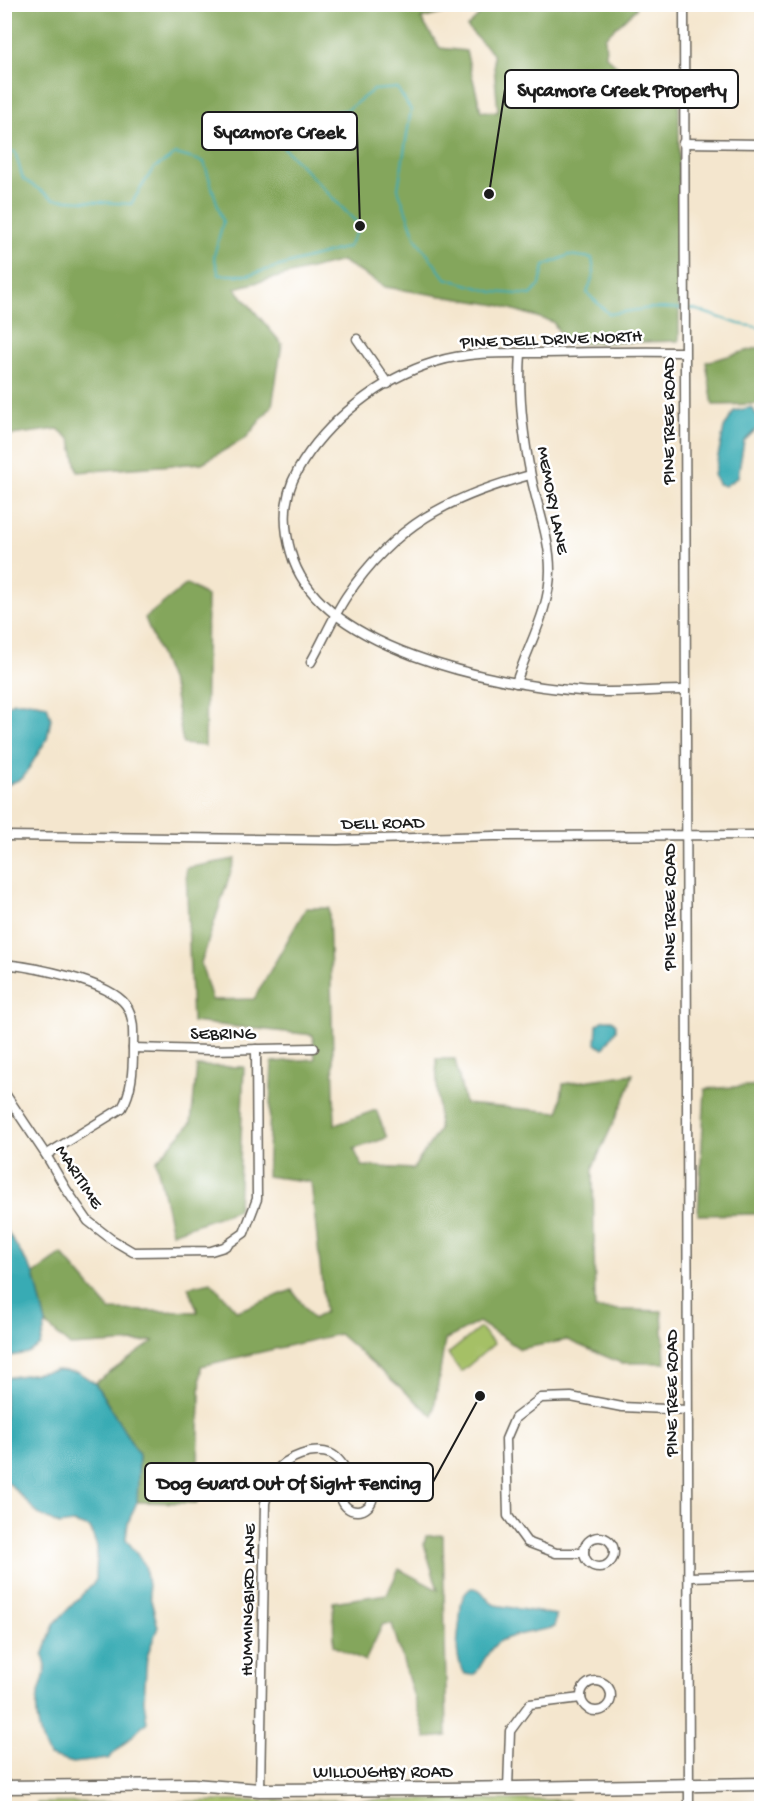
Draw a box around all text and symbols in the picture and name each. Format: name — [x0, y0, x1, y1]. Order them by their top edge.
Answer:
callout: Sycamore Creek Property — [505, 70, 738, 108]
text: Sycamore Creek Property — [517, 81, 727, 104]
callout: Sycamore Creek — [202, 112, 357, 150]
text: Sycamore Creek — [213, 123, 347, 146]
street label: PINE DELL DRIVE NORTH — [459, 327, 643, 354]
street label: PINE TREE ROAD — [660, 357, 681, 486]
street label: MEMORY LANE — [531, 445, 572, 557]
street label: DELL ROAD — [340, 813, 425, 836]
street label: PINE TREE ROAD — [661, 843, 682, 972]
street label: SEBRING — [190, 1025, 256, 1046]
street label: MARITIME — [50, 1142, 107, 1214]
street label: PINE TREE ROAD — [663, 1329, 684, 1458]
callout: Dog Guard Out Of Sight Fencing — [145, 1463, 433, 1501]
text: Dog Guard Out Of Sight Fencing — [155, 1474, 421, 1497]
street label: HUMMINGBIRD LANE — [238, 1523, 261, 1676]
street label: WILLOUGHBY ROAD — [313, 1763, 453, 1784]

